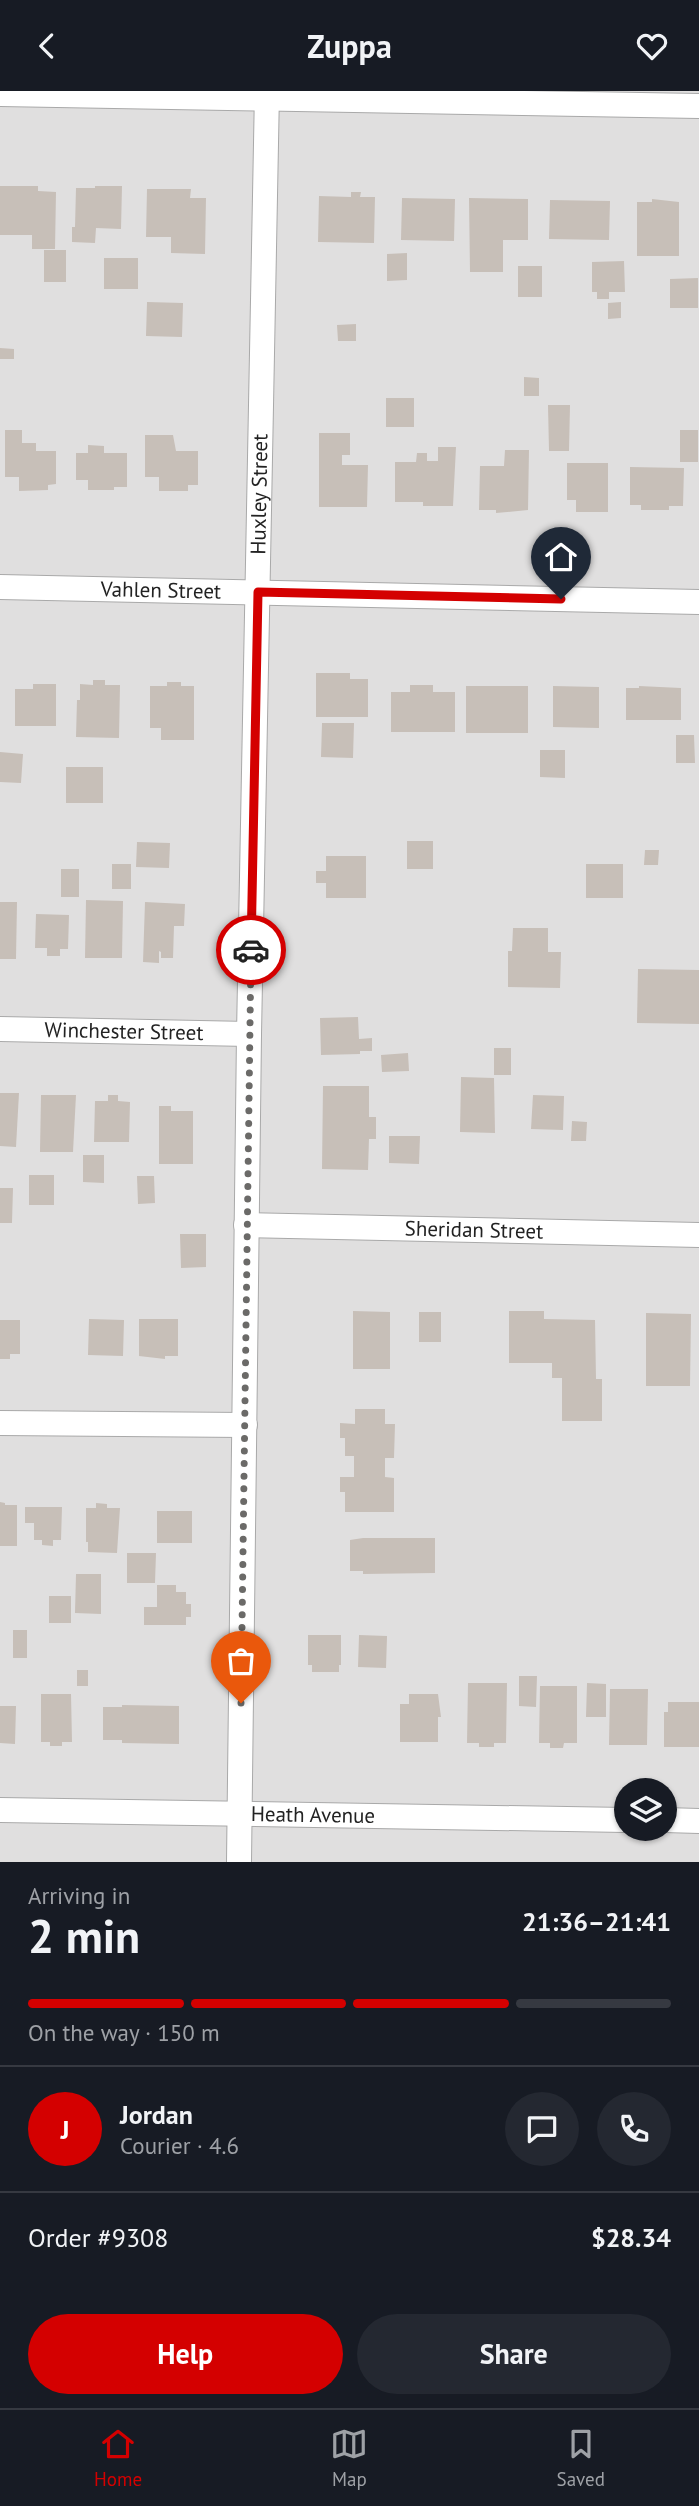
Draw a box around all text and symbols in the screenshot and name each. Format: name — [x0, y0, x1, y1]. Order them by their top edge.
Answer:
text: Zuppa — [307, 25, 392, 67]
icon: back — [28, 27, 66, 65]
icon: heart — [633, 27, 671, 65]
street label: Huxley Street — [244, 433, 273, 555]
pin — [531, 527, 591, 599]
icon: home — [542, 538, 580, 576]
street label: Vahlen Street — [100, 575, 221, 605]
courier — [216, 915, 286, 985]
icon: car — [232, 931, 270, 969]
street label: Winchester Street — [44, 1016, 204, 1046]
street label: Sheridan Street — [404, 1215, 544, 1245]
pin — [211, 1631, 271, 1703]
icon: bag — [222, 1642, 260, 1680]
map controls — [614, 1778, 677, 1841]
button: layers — [614, 1778, 677, 1841]
street label: Heath Avenue — [251, 1800, 375, 1829]
text: Arriving in — [28, 1881, 130, 1910]
text: 21:36–21:41 — [522, 1905, 671, 1938]
text: 2 min — [28, 1906, 140, 1966]
text: On the way · 150 m — [28, 2018, 220, 2047]
button: chat — [505, 2092, 579, 2166]
button: phone — [597, 2092, 671, 2166]
text: Jordan — [120, 2098, 193, 2131]
text: J — [61, 2113, 69, 2146]
text: Courier · 4.6 — [120, 2131, 239, 2160]
text: Order #9308 — [28, 2221, 168, 2254]
text: $28.34 — [591, 2221, 671, 2254]
button: Help — [28, 2314, 343, 2394]
button: Share — [357, 2314, 671, 2394]
tab: Home — [94, 2425, 142, 2491]
tab: Map — [330, 2425, 368, 2491]
tab: Saved — [557, 2425, 605, 2491]

